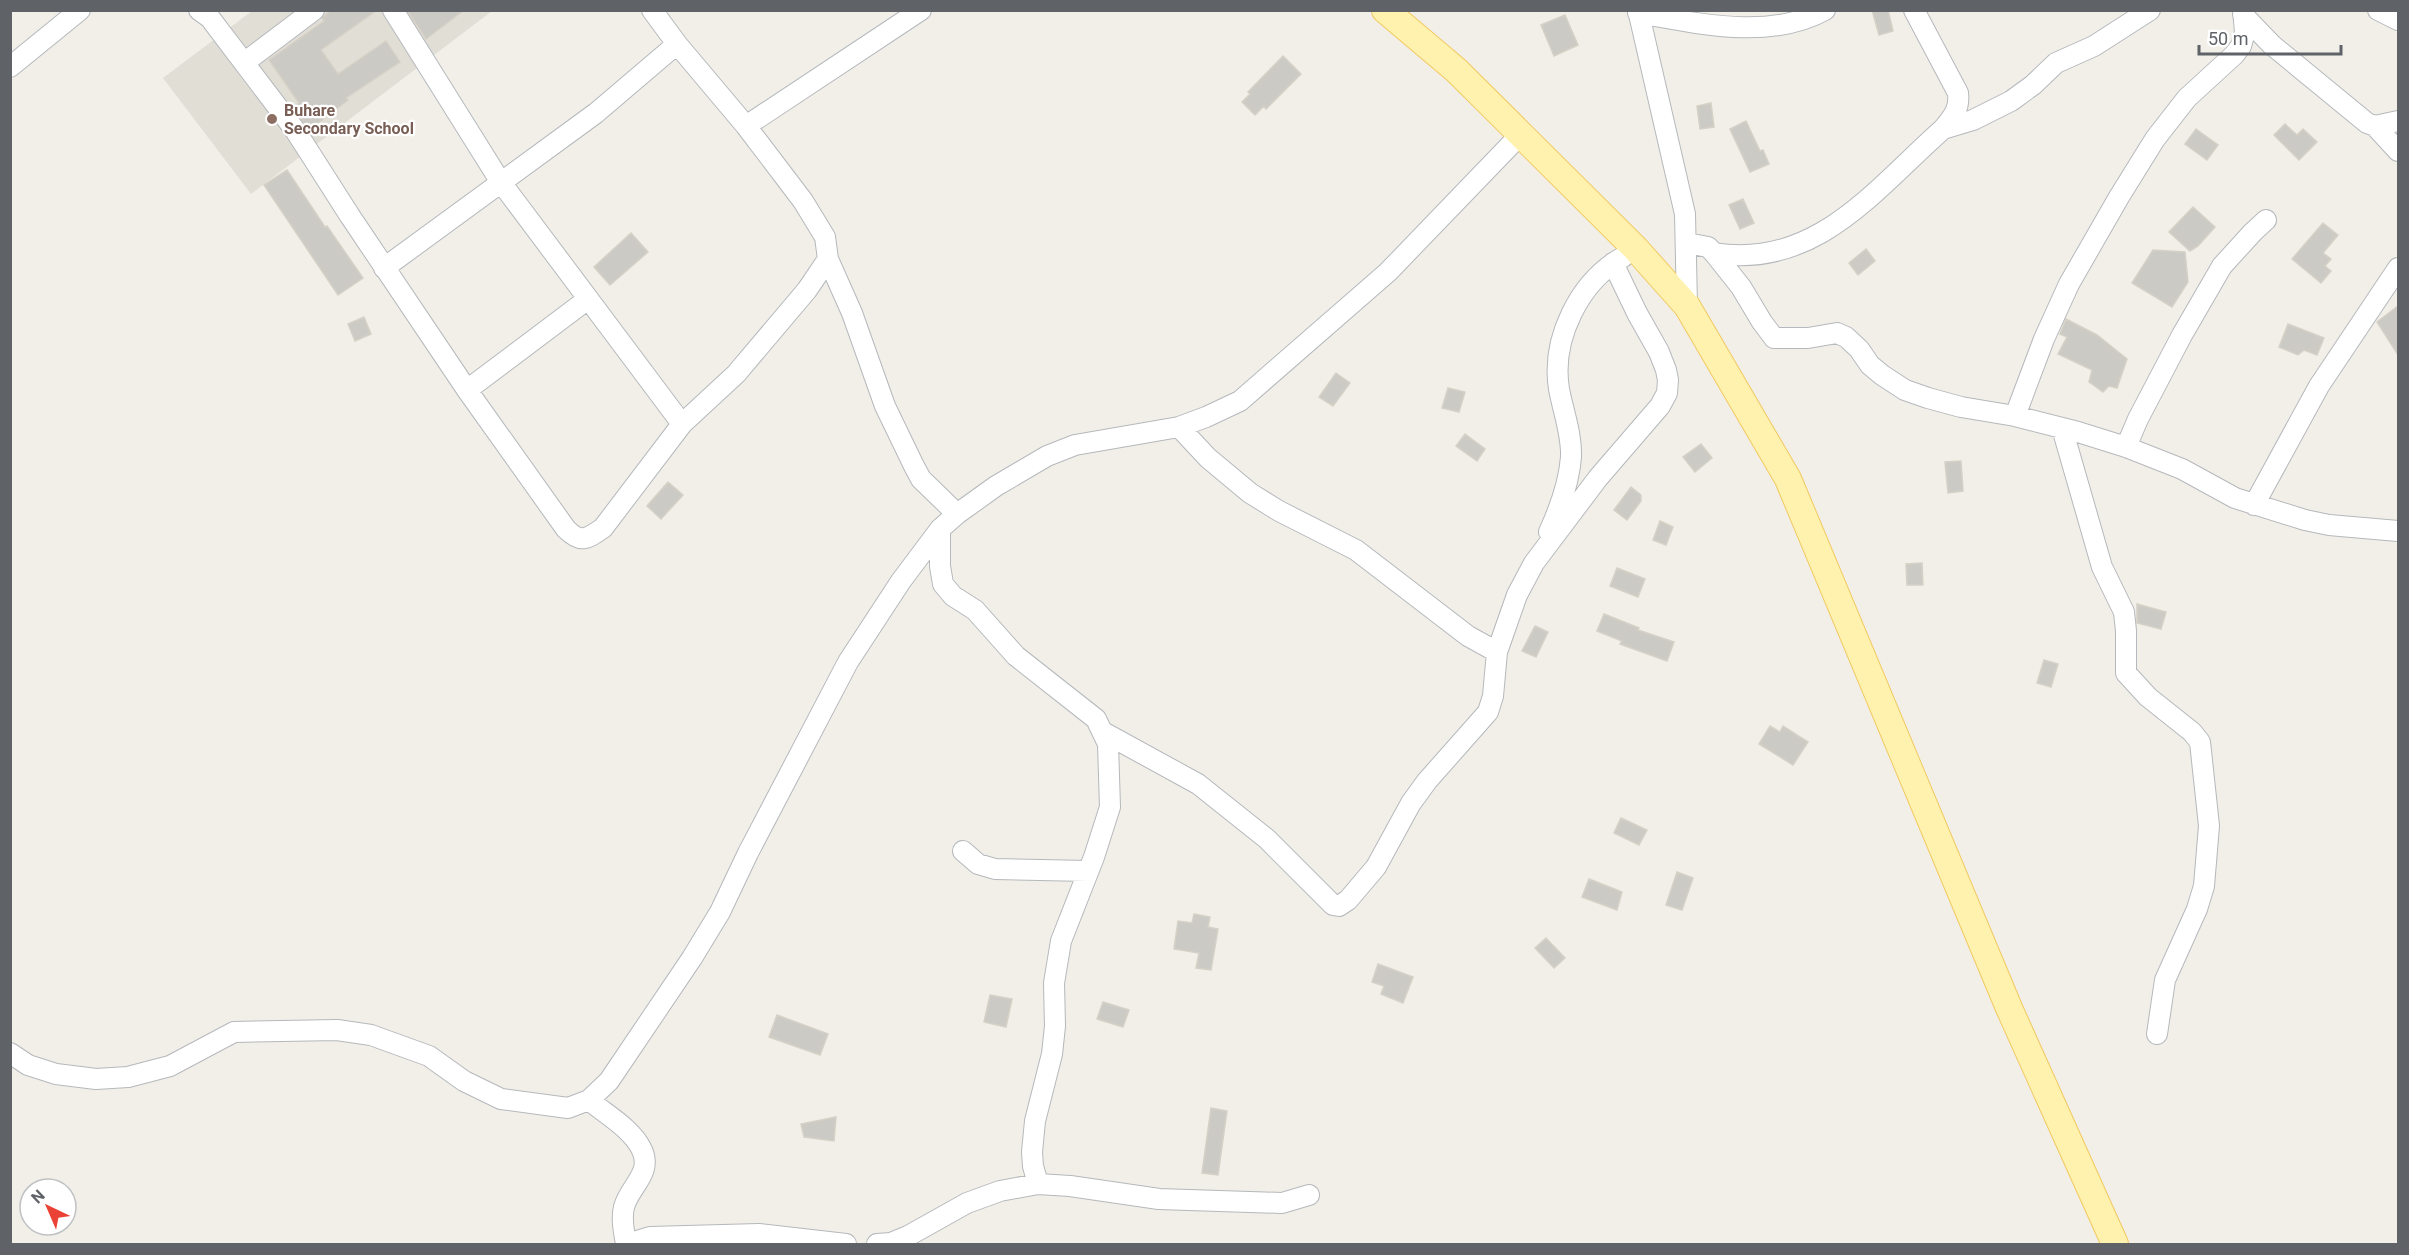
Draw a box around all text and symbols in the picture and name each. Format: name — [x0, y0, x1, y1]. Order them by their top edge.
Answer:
scale bar — [2199, 18, 2342, 56]
text: 50 m — [2208, 28, 2248, 49]
place label: Buhare Secondary School — [284, 101, 414, 138]
marker: Buhare Secondary School — [265, 112, 279, 126]
north arrow — [18, 1177, 78, 1237]
text: N — [27, 1186, 49, 1207]

